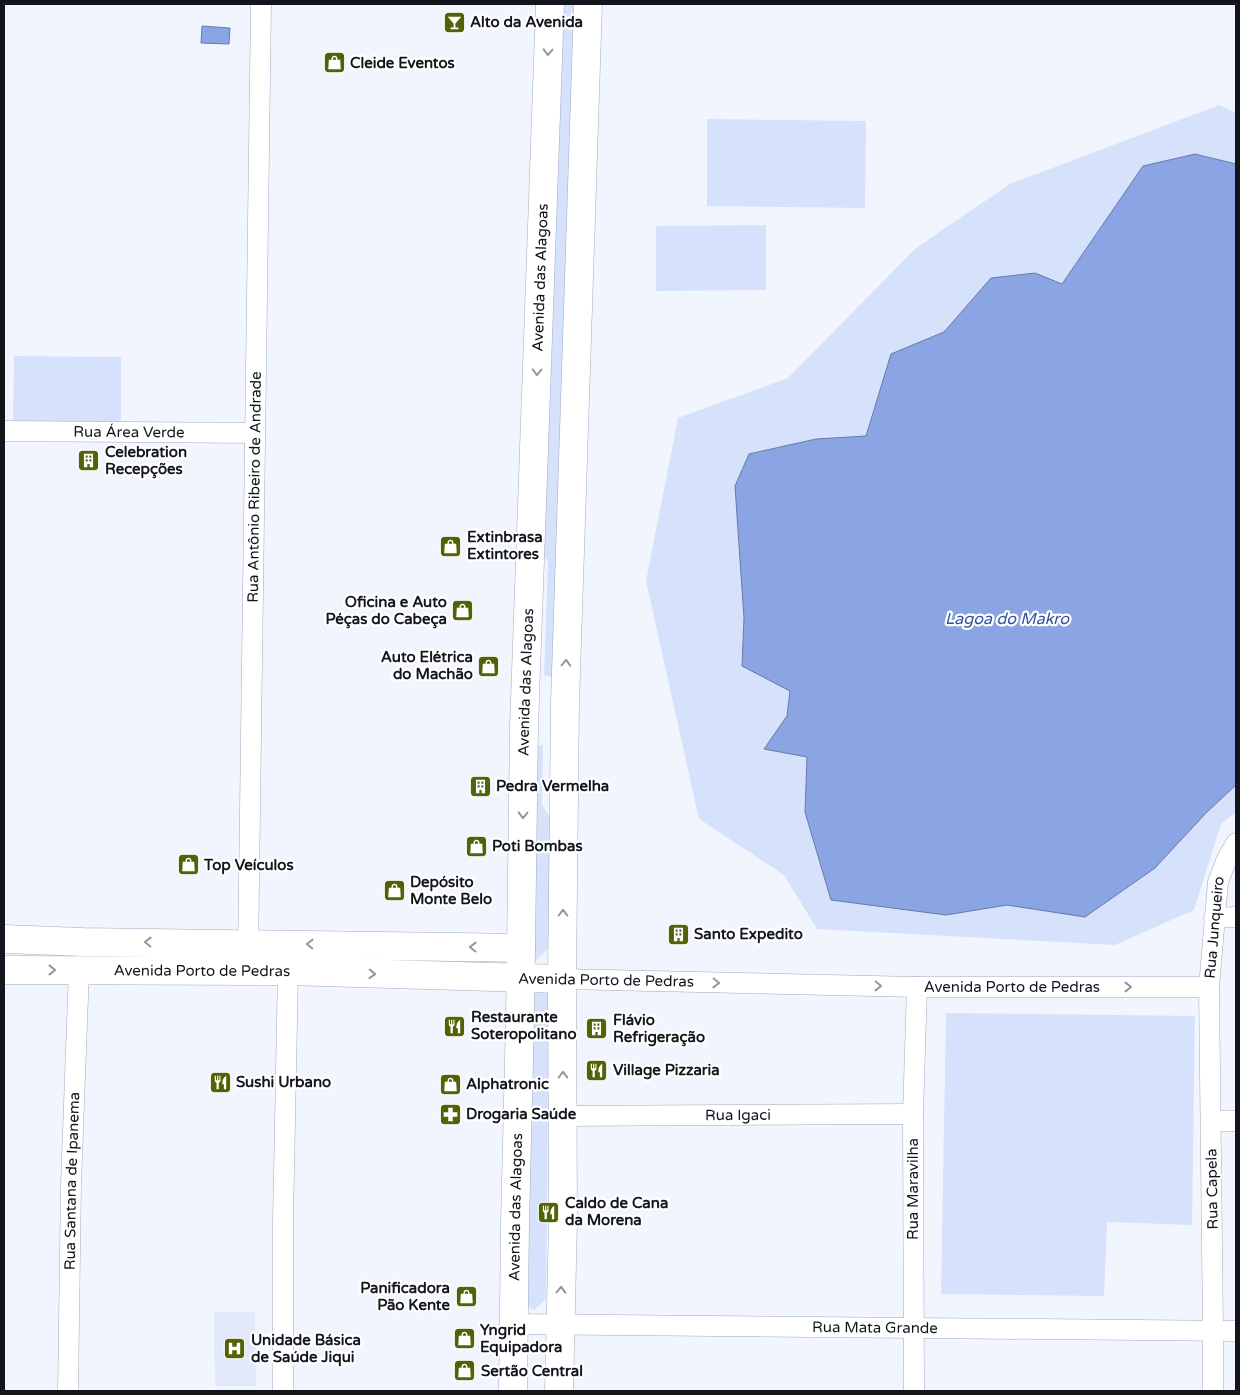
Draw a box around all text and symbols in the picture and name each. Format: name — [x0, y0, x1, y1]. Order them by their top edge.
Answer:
bar icon: Alto da Avenida — [442, 10, 466, 34]
place label: Alto da Avenida — [470, 13, 583, 31]
one-way arrow — [543, 49, 553, 57]
shop icon: Cleide Eventos — [322, 51, 346, 75]
place label: Cleide Eventos — [350, 54, 455, 72]
street label: Avenida das Alagoas — [529, 203, 552, 352]
one-way arrow — [531, 369, 542, 377]
street label: Rua Antônio Ribeiro de Andrade — [244, 371, 265, 603]
street label: Rua Área Verde — [73, 423, 185, 441]
place label: Celebration Recepções — [105, 443, 187, 479]
building icon: Celebration Recepções — [77, 449, 101, 473]
place label: Extinbrasa Extintores — [467, 528, 543, 563]
shop icon: Extinbrasa Extintores — [439, 534, 463, 558]
place label: Oficina e Auto Péças do Cabeça — [325, 593, 447, 629]
shop icon: Oficina e Auto Péças do Cabeça — [451, 599, 475, 623]
street label: Avenida das Alagoas — [515, 608, 537, 756]
water label: Lagoa do Makro — [945, 609, 1070, 629]
place label: Auto Elétrica do Machão — [381, 648, 473, 683]
shop icon: Auto Elétrica do Machão — [477, 654, 501, 678]
one-way arrow — [561, 658, 572, 666]
building icon: Pedra Vermelha — [468, 774, 492, 798]
place label: Pedra Vermelha — [496, 777, 609, 795]
one-way arrow — [518, 811, 528, 819]
shop icon: Poti Bombas — [464, 834, 488, 858]
place label: Poti Bombas — [492, 837, 583, 855]
shop icon: Top Veículos — [176, 853, 200, 877]
place label: Top Veículos — [203, 856, 294, 875]
place label: Depósito Monte Belo — [410, 873, 492, 908]
street label: Rua Junqueiro — [1201, 873, 1229, 979]
shop icon: Depósito Monte Belo — [382, 879, 406, 903]
one-way arrow — [558, 908, 568, 916]
building icon: Santo Expedito — [666, 922, 690, 946]
place label: Santo Expedito — [694, 925, 803, 944]
one-way arrow — [143, 937, 151, 948]
one-way arrow — [306, 939, 314, 950]
one-way arrow — [468, 942, 476, 952]
street label: Avenida Porto de Pedras — [114, 961, 290, 980]
one-way arrow — [49, 965, 57, 975]
one-way arrow — [369, 968, 377, 979]
street label: Avenida Porto de Pedras — [518, 969, 694, 991]
one-way arrow — [712, 977, 720, 988]
street label: Avenida Porto de Pedras — [924, 978, 1100, 996]
one-way arrow — [875, 981, 883, 991]
one-way arrow — [1125, 982, 1133, 992]
place label: Restaurante Soteropolitano — [471, 1008, 577, 1044]
place label: Flávio Refrigeração — [613, 1011, 705, 1047]
restaurant icon: Restaurante Soteropolitano — [443, 1014, 467, 1038]
building icon: Flávio Refrigeração — [585, 1017, 609, 1041]
restaurant icon: Village Pizzaria — [585, 1058, 609, 1082]
place label: Village Pizzaria — [613, 1061, 720, 1080]
restaurant icon: Sushi Urbano — [208, 1070, 232, 1094]
one-way arrow — [558, 1071, 568, 1078]
shop icon: Alphatronic — [438, 1072, 462, 1096]
place label: Sushi Urbano — [236, 1073, 331, 1091]
place label: Alphatronic — [466, 1075, 549, 1094]
street label: Rua Santana de Ipanema — [61, 1092, 83, 1270]
pharmacy icon: Drogaria Saúde — [438, 1102, 462, 1126]
place label: Drogaria Saúde — [466, 1105, 577, 1124]
street label: Rua Igaci — [705, 1106, 771, 1124]
street label: Avenida das Alagoas — [505, 1133, 526, 1281]
street label: Rua Maravilha — [904, 1138, 922, 1240]
street label: Rua Capela — [1202, 1148, 1222, 1230]
place label: Caldo de Cana da Morena — [565, 1194, 668, 1229]
restaurant icon: Caldo de Cana da Morena — [537, 1200, 561, 1224]
place label: Panificadora Pão Kente — [360, 1279, 450, 1314]
shop icon: Panificadora Pão Kente — [454, 1285, 478, 1309]
one-way arrow — [556, 1286, 567, 1294]
street label: Rua Mata Grande — [812, 1318, 938, 1337]
place label: Yngrid Equipadora — [480, 1321, 562, 1357]
shop icon: Yngrid Equipadora — [452, 1327, 476, 1351]
place label: Unidade Básica de Saúde Jiqui — [251, 1331, 361, 1367]
hospital icon: Unidade Básica de Saúde Jiqui — [223, 1337, 247, 1361]
shop icon: Sertão Central — [453, 1359, 477, 1383]
place label: Sertão Central — [481, 1362, 583, 1380]

